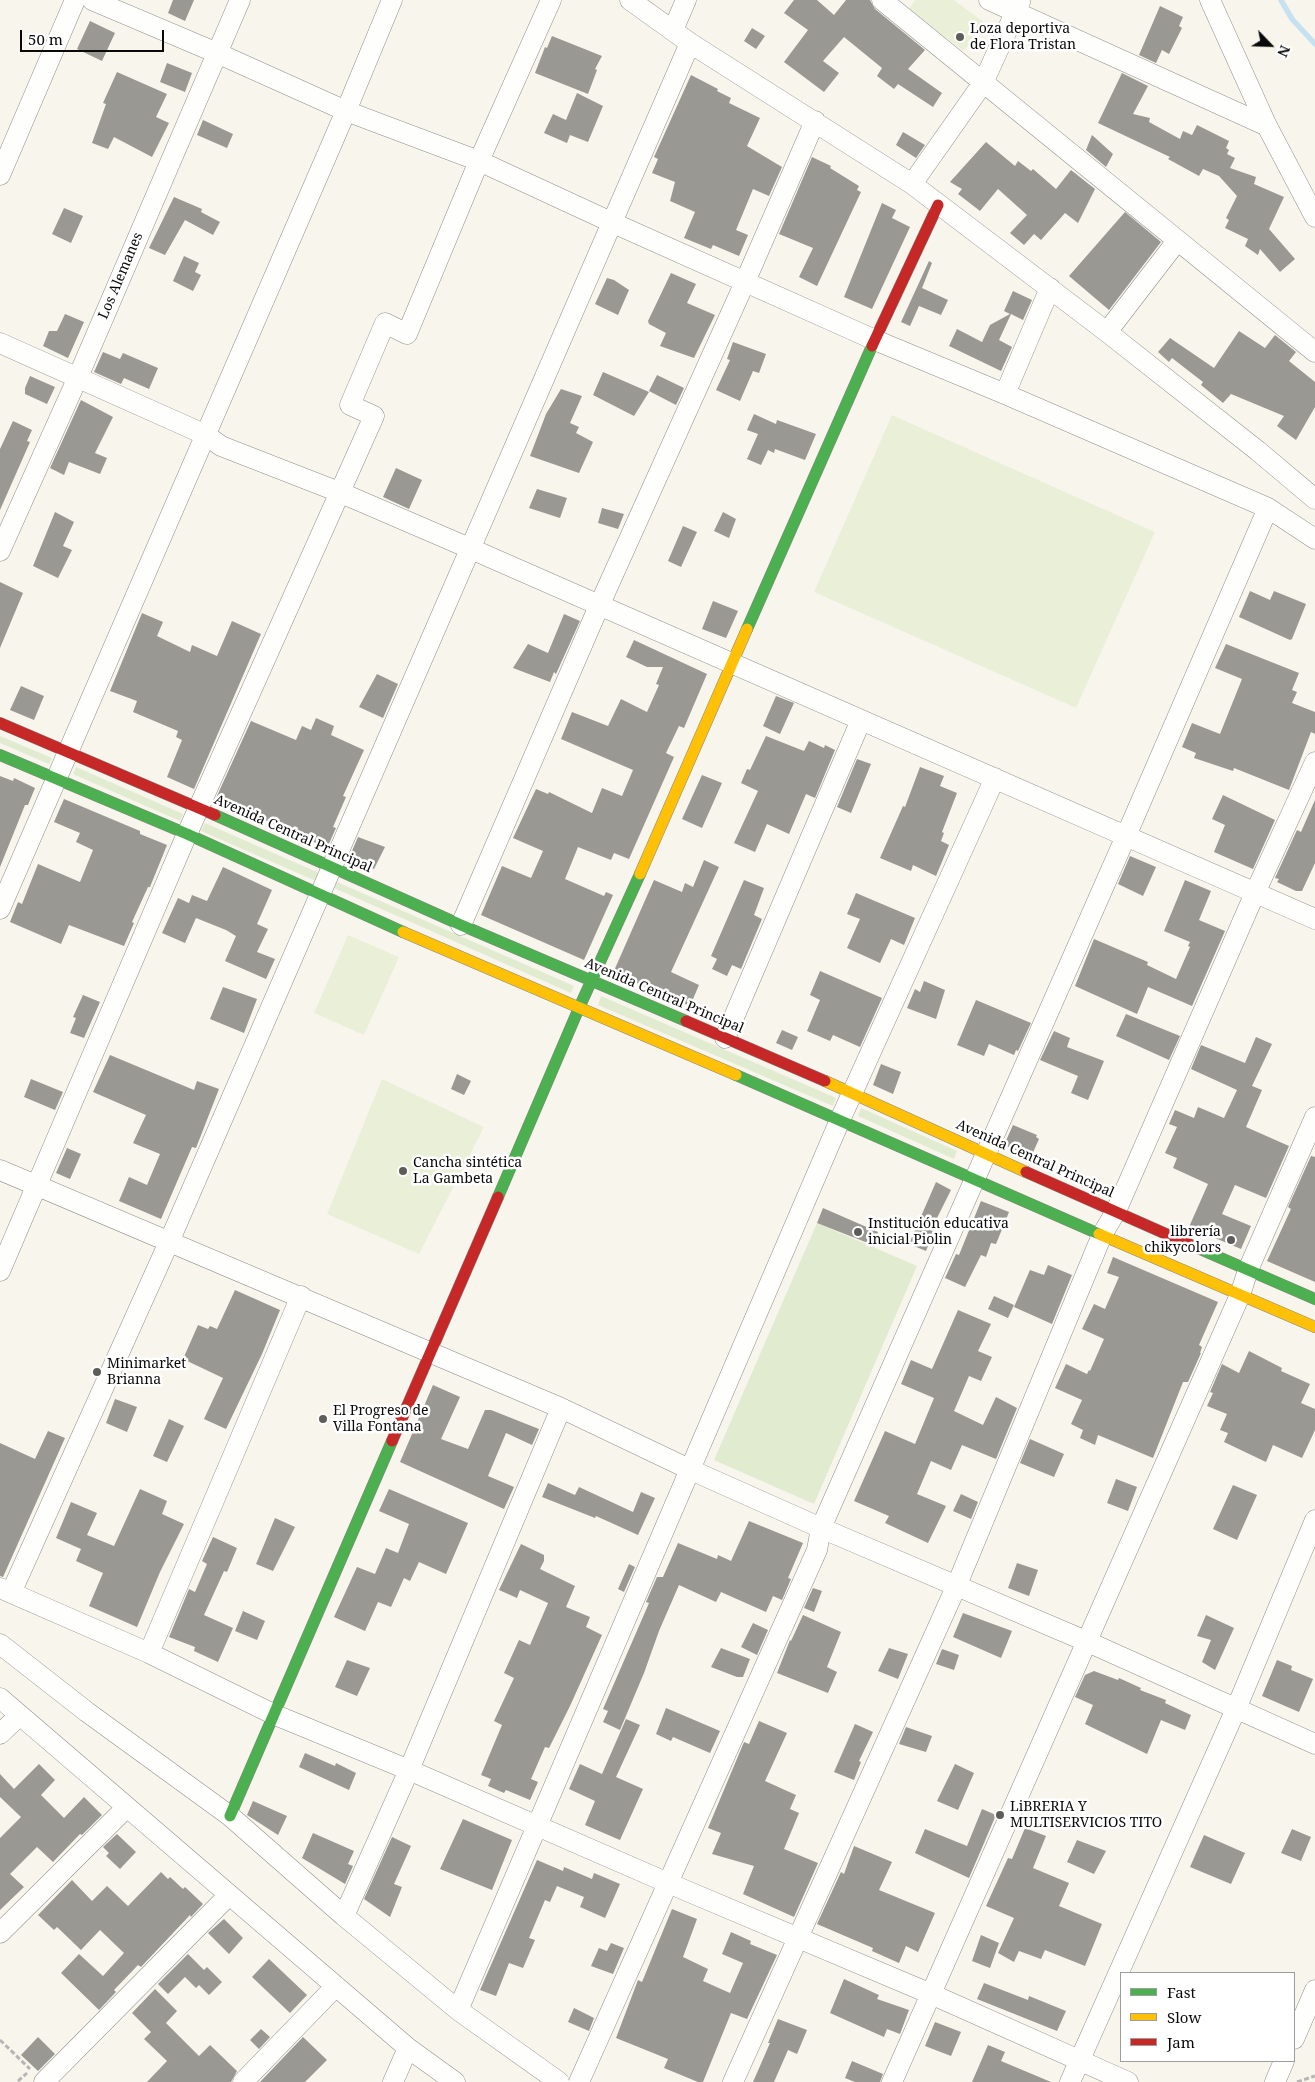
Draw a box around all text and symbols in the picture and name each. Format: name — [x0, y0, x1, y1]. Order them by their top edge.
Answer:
scale bar — [22, 20, 166, 52]
north arrow — [1245, 20, 1295, 70]
place label: Loza deportiva de Flora Tristan — [970, 21, 1076, 54]
text: 50 m — [28, 29, 63, 49]
marker: Loza deportiva de Flora Tristan — [954, 31, 966, 43]
text: N — [1273, 42, 1295, 60]
street label: Los Alemanes — [95, 230, 147, 322]
street label: Avenida Central Principal — [211, 792, 375, 876]
street label: Avenida Central Principal — [582, 955, 746, 1037]
street label: Avenida Central Principal — [953, 1117, 1117, 1201]
place label: Cancha sintética La Gambeta — [413, 1155, 522, 1188]
marker: Cancha sintética La Gambeta — [397, 1165, 409, 1177]
place label: Institución educativa inicial Piolin — [868, 1216, 1009, 1248]
place label: librería chikycolors — [1144, 1224, 1221, 1256]
marker: Institución educativa inicial Piolin — [852, 1226, 864, 1238]
marker: librería chikycolors — [1225, 1234, 1237, 1246]
place label: Minimarket Brianna — [107, 1356, 186, 1388]
marker: Minimarket Brianna — [91, 1366, 103, 1378]
place label: El Progreso de Villa Fontana — [333, 1403, 429, 1435]
marker: El Progreso de Villa Fontana — [317, 1413, 329, 1425]
place label: LiBRERIA Y MULTISERVICIOS TITO — [1010, 1799, 1162, 1831]
marker: LiBRERIA Y MULTISERVICIOS TITO — [994, 1809, 1006, 1821]
legend — [1120, 1972, 1295, 2062]
text: Fast — [1167, 1982, 1196, 2002]
text: Slow — [1167, 2007, 1201, 2027]
text: Jam — [1167, 2032, 1195, 2052]

